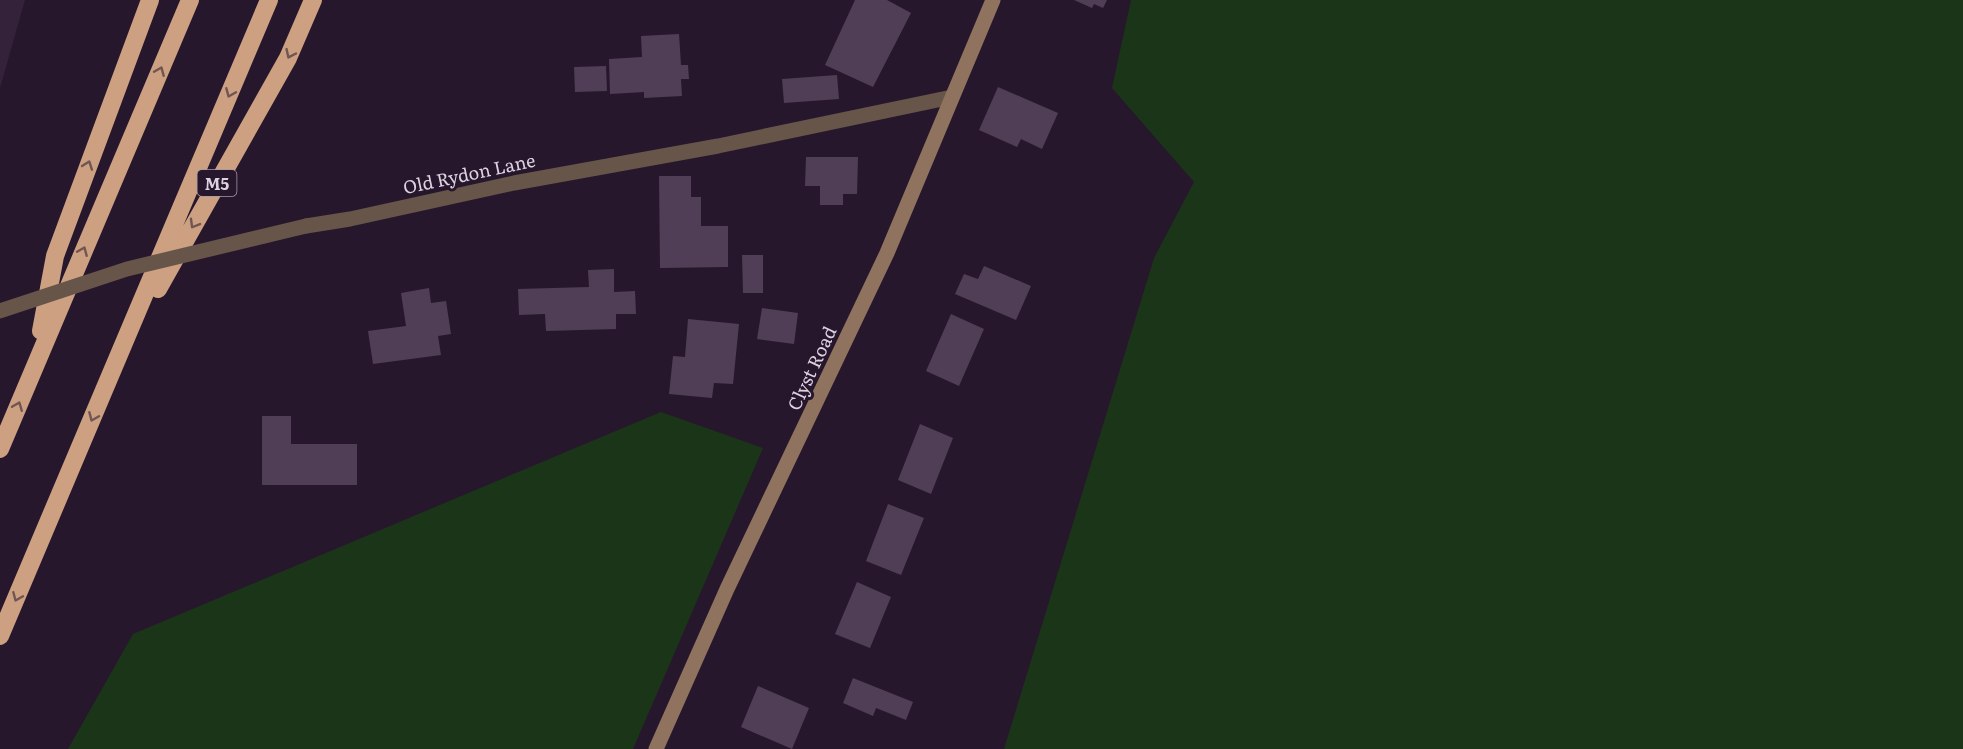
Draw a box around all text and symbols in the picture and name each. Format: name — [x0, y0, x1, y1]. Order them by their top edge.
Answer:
one-way arrow — [285, 47, 297, 58]
one-way arrow — [152, 67, 164, 78]
one-way arrow — [225, 86, 237, 97]
street label: Old Rydon Lane — [400, 146, 538, 200]
one-way arrow — [81, 160, 94, 170]
road number: M5 — [198, 170, 236, 196]
one-way arrow — [190, 217, 202, 228]
one-way arrow — [76, 246, 88, 257]
street label: Clyst Road — [780, 321, 842, 415]
one-way arrow — [11, 401, 23, 412]
one-way arrow — [88, 411, 100, 422]
one-way arrow — [12, 590, 24, 601]

